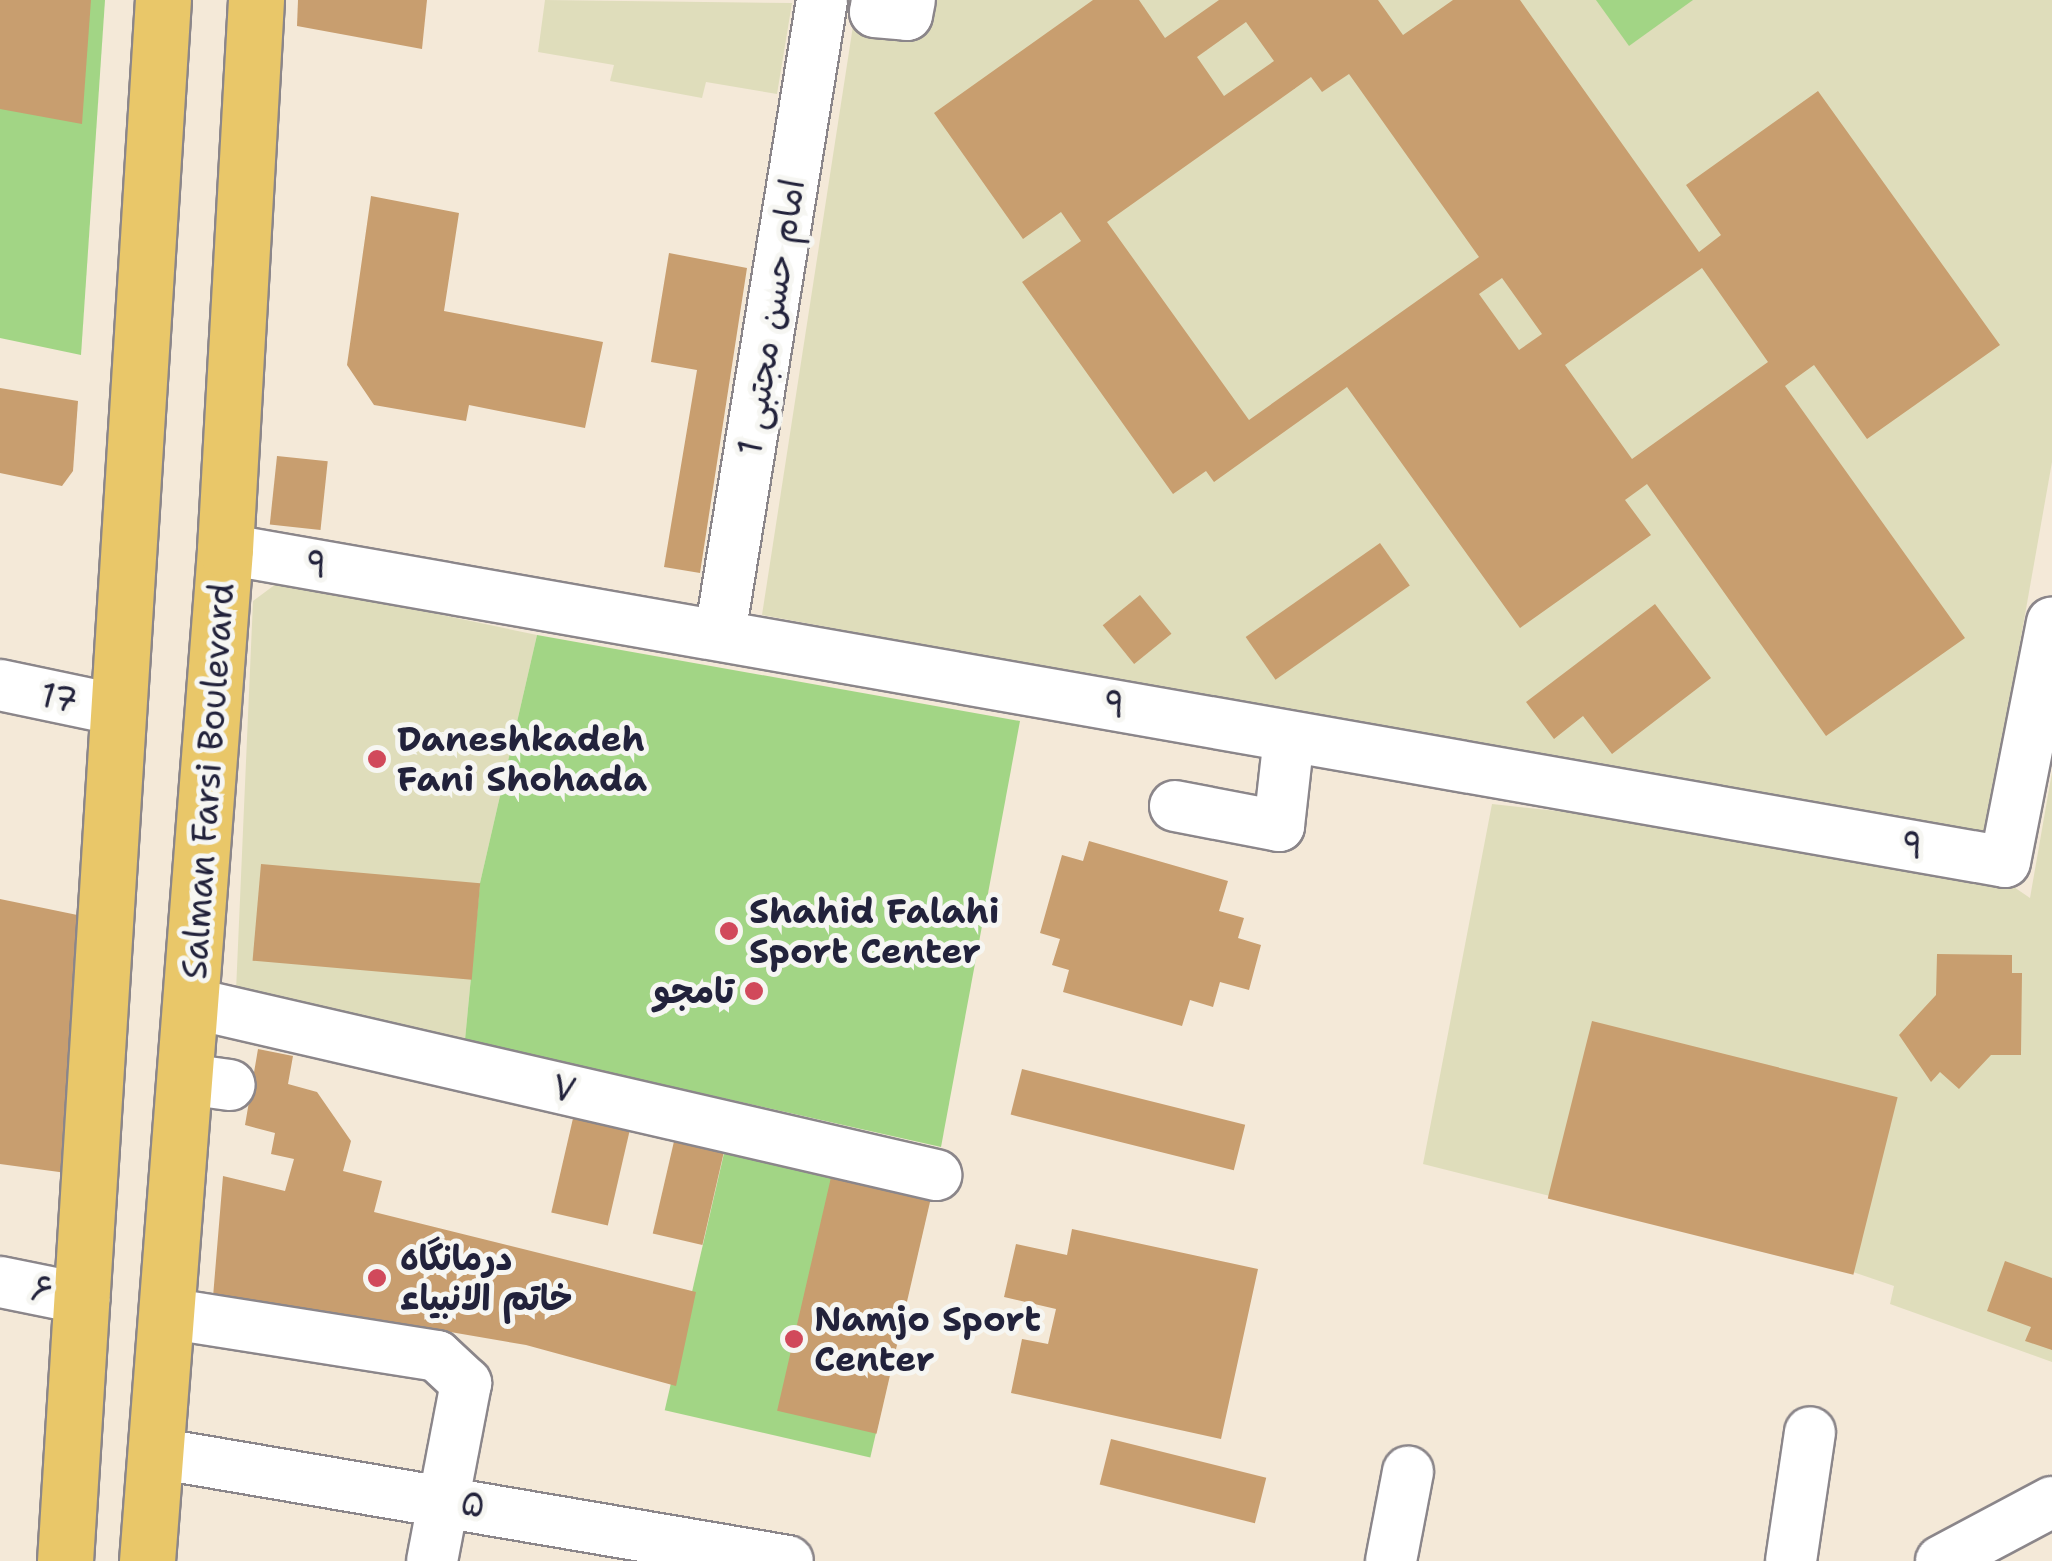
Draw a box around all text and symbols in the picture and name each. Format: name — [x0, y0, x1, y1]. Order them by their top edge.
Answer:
street label: امام حسن مجتبی 1 — [728, 176, 814, 458]
street label: ۹ — [303, 542, 331, 588]
street label: Salman Farsi Boulevard — [173, 581, 243, 981]
street label: 17 — [36, 674, 82, 722]
street label: ۹ — [1101, 682, 1129, 728]
place label: Daneshkadeh Fani Shohada — [397, 718, 647, 800]
marker: Daneshkadeh Fani Shohada — [366, 748, 388, 770]
street label: ۹ — [1899, 823, 1927, 869]
place label: Shahid Falahi Sport Center — [749, 890, 999, 972]
marker: Shahid Falahi Sport Center — [718, 920, 740, 942]
place label: تامجو — [653, 970, 734, 1012]
marker: تامجو — [743, 980, 765, 1002]
street label: ۷ — [547, 1066, 581, 1112]
place label: درمانگاه خاتم الانبیاء — [400, 1237, 573, 1319]
marker: درمانگاه خاتم الانبیاء — [364, 1265, 390, 1291]
street label: ۶ — [28, 1267, 56, 1313]
place label: Namjo Sport Center — [814, 1298, 1041, 1380]
marker: Namjo Sport Center — [783, 1328, 805, 1350]
street label: ۵ — [457, 1481, 489, 1527]

